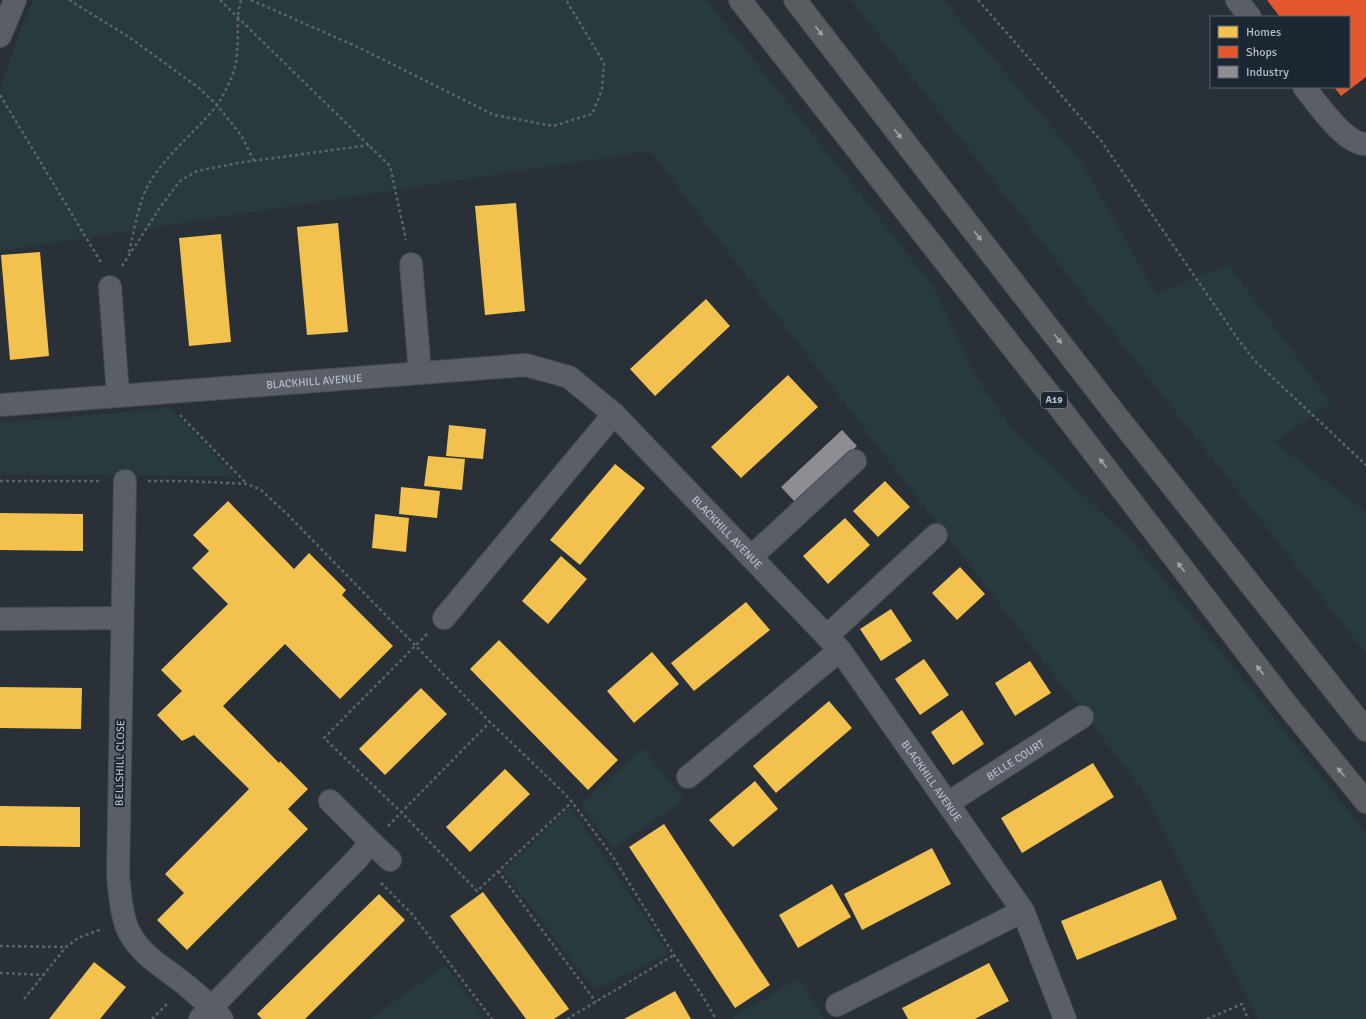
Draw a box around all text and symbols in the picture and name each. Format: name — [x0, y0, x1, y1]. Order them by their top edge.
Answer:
legend — [1210, 16, 1350, 88]
one-way arrow — [814, 25, 823, 36]
text: Homes — [1246, 25, 1281, 40]
text: Shops — [1246, 45, 1277, 60]
text: Industry — [1246, 65, 1289, 80]
one-way arrow — [894, 128, 903, 139]
one-way arrow — [974, 231, 982, 242]
one-way arrow — [1053, 334, 1062, 345]
street label: BLACKHILL AVENUE — [266, 371, 363, 391]
road number: A19 — [1041, 392, 1067, 408]
one-way arrow — [1098, 458, 1107, 469]
street label: BLACKHILL AVENUE — [689, 493, 765, 571]
one-way arrow — [1177, 561, 1186, 572]
one-way arrow — [1256, 665, 1264, 676]
street label: BELLSHILL CLOSE — [113, 720, 127, 806]
street label: BELLE COURT — [984, 736, 1047, 783]
street label: BLACKHILL AVENUE — [899, 738, 965, 824]
one-way arrow — [1337, 766, 1346, 777]

